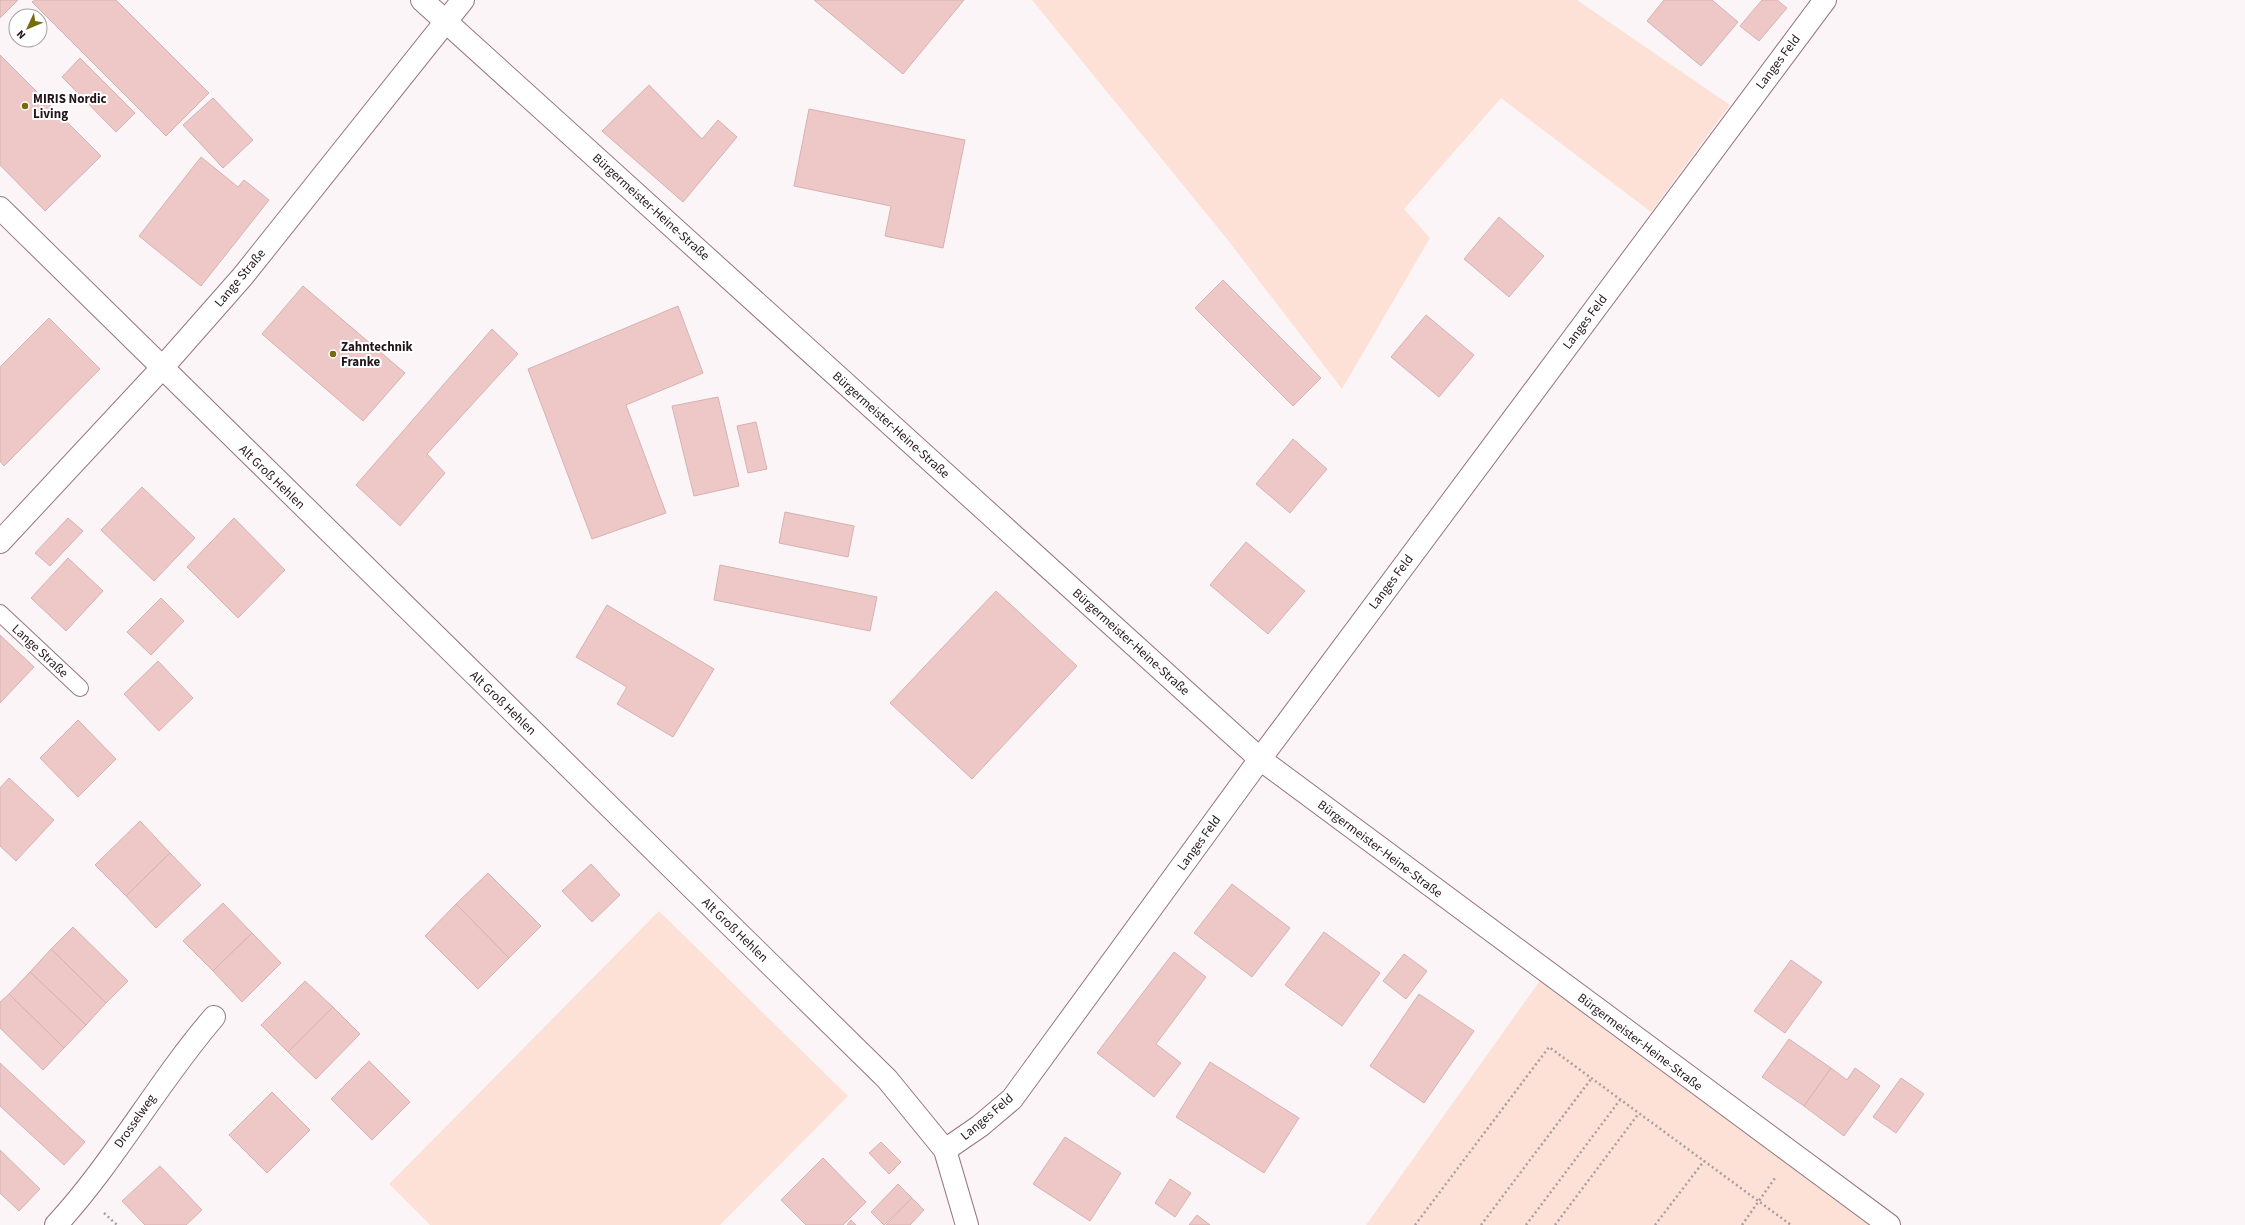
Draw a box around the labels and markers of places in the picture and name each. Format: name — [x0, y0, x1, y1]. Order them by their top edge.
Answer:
place label: MIRIS Nordic Living — [33, 90, 107, 123]
marker: MIRIS Nordic Living — [20, 101, 30, 111]
place label: Zahntechnik Franke — [341, 338, 414, 371]
marker: Zahntechnik Franke — [328, 349, 338, 359]

